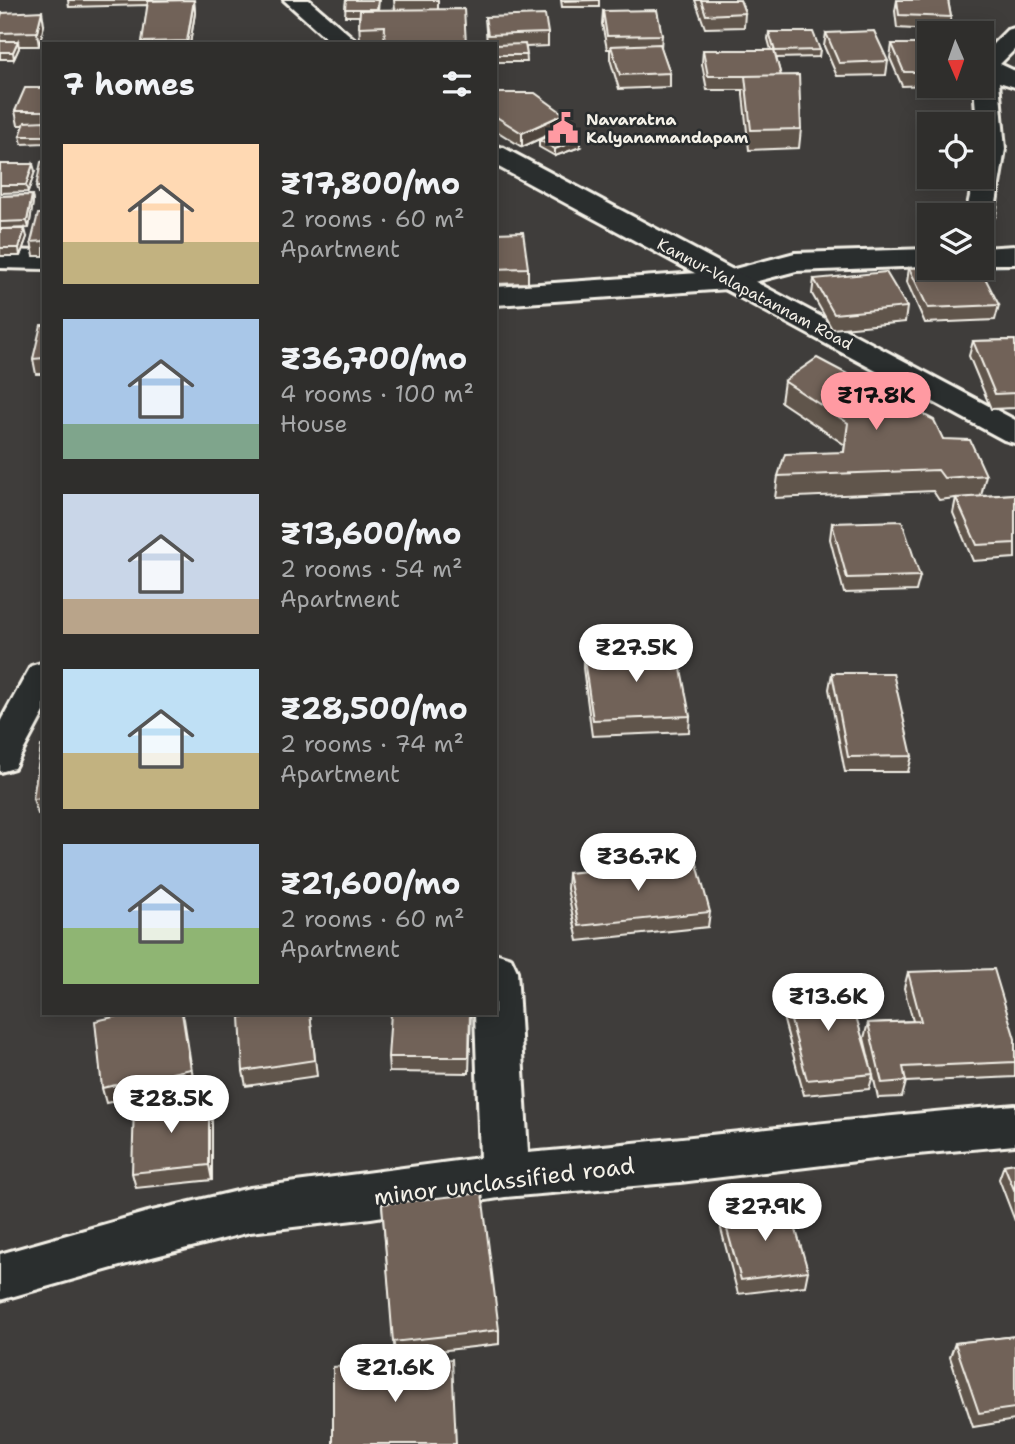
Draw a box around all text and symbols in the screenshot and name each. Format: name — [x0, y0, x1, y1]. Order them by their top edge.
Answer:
north arrow — [917, 21, 994, 98]
map controls — [917, 21, 994, 280]
text: 7 homes — [63, 64, 195, 105]
icon: filters — [438, 65, 476, 103]
place label: Navaratna Kalyanamandapam — [586, 109, 749, 148]
public building icon: Navaratna Kalyanamandapam — [546, 111, 580, 145]
button: locate — [917, 112, 994, 189]
text: ₹17,800/mo — [280, 163, 460, 204]
icon: home — [119, 172, 203, 256]
button: layers — [917, 203, 994, 280]
text: 2 rooms · 60 m² — [280, 204, 465, 234]
street label: Kannur-Valapatannam Road — [654, 233, 856, 355]
text: Apartment — [280, 234, 400, 264]
text: ₹36,700/mo — [280, 338, 467, 379]
icon: home — [119, 347, 203, 431]
pin: ₹17.8K — [819, 372, 933, 432]
text: 4 rooms · 100 m² — [280, 379, 474, 409]
text: ₹17.8K — [837, 380, 915, 410]
text: House — [280, 409, 348, 439]
text: ₹13,600/mo — [280, 513, 462, 554]
icon: home — [119, 522, 203, 606]
text: 2 rooms · 54 m² — [280, 554, 463, 584]
text: Apartment — [280, 584, 400, 614]
pin: ₹27.5K — [579, 624, 693, 684]
text: ₹27.5K — [595, 632, 677, 662]
text: ₹28,500/mo — [280, 688, 468, 729]
icon: home — [119, 697, 203, 781]
text: 2 rooms · 74 m² — [280, 729, 464, 759]
text: Apartment — [280, 759, 400, 789]
pin: ₹36.7K — [581, 834, 695, 893]
text: ₹36.7K — [596, 841, 680, 871]
text: ₹21,600/mo — [280, 863, 460, 904]
icon: home — [119, 872, 203, 956]
text: 2 rooms · 60 m² — [280, 904, 465, 934]
text: Apartment — [280, 934, 400, 964]
pin: ₹13.6K — [771, 974, 885, 1033]
text: ₹13.6K — [788, 981, 868, 1011]
pin: ₹28.5K — [114, 1076, 228, 1135]
text: ₹28.5K — [129, 1083, 213, 1113]
street label: minor unclassified road — [372, 1150, 636, 1212]
pin: ₹27.9K — [708, 1184, 822, 1243]
text: ₹27.9K — [725, 1191, 805, 1221]
pin: ₹21.6K — [338, 1344, 452, 1404]
text: ₹21.6K — [356, 1352, 434, 1382]

